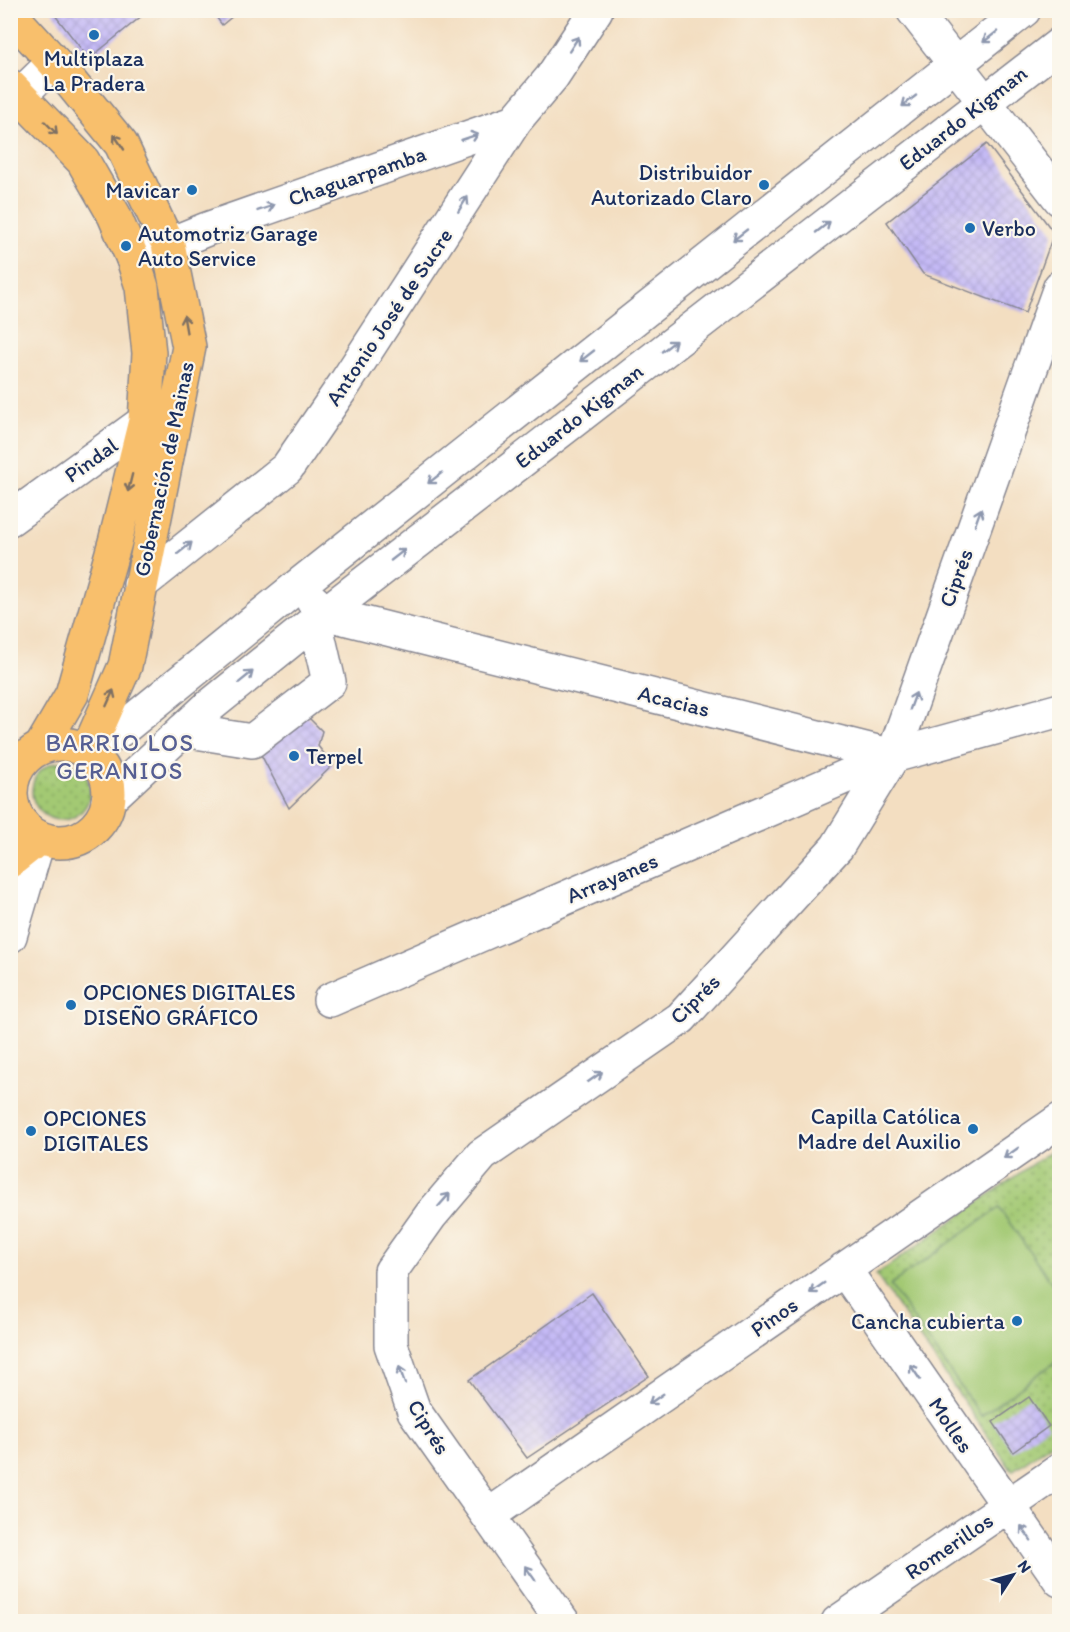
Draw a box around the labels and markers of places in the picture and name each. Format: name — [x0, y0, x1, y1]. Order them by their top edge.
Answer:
marker: Multiplaza La Pradera — [87, 28, 101, 42]
place label: Multiplaza La Pradera — [43, 45, 146, 97]
place label: Distribuidor Autorizado Claro — [591, 159, 752, 211]
place label: Mavicar — [105, 177, 180, 204]
marker: Distribuidor Autorizado Claro — [757, 178, 771, 192]
marker: Mavicar — [185, 183, 199, 197]
place label: Verbo — [982, 215, 1036, 242]
place label: Automotriz Garage Auto Service — [138, 220, 318, 272]
marker: Verbo — [963, 221, 977, 235]
marker: Automotriz Garage Auto Service — [119, 239, 133, 253]
place label: Terpel — [306, 743, 363, 770]
marker: Terpel — [287, 749, 301, 763]
place label: OPCIONES DIGITALES DISEÑO GRÁFICO — [83, 979, 296, 1031]
marker: OPCIONES DIGITALES DISEÑO GRÁFICO — [64, 998, 78, 1012]
place label: Capilla Católica Madre del Auxilio — [798, 1103, 962, 1155]
place label: OPCIONES DIGITALES — [43, 1105, 149, 1157]
marker: Capilla Católica Madre del Auxilio — [966, 1122, 980, 1136]
marker: OPCIONES DIGITALES — [24, 1124, 38, 1138]
place label: Cancha cubierta — [851, 1308, 1006, 1335]
marker: Cancha cubierta — [1010, 1314, 1024, 1328]

